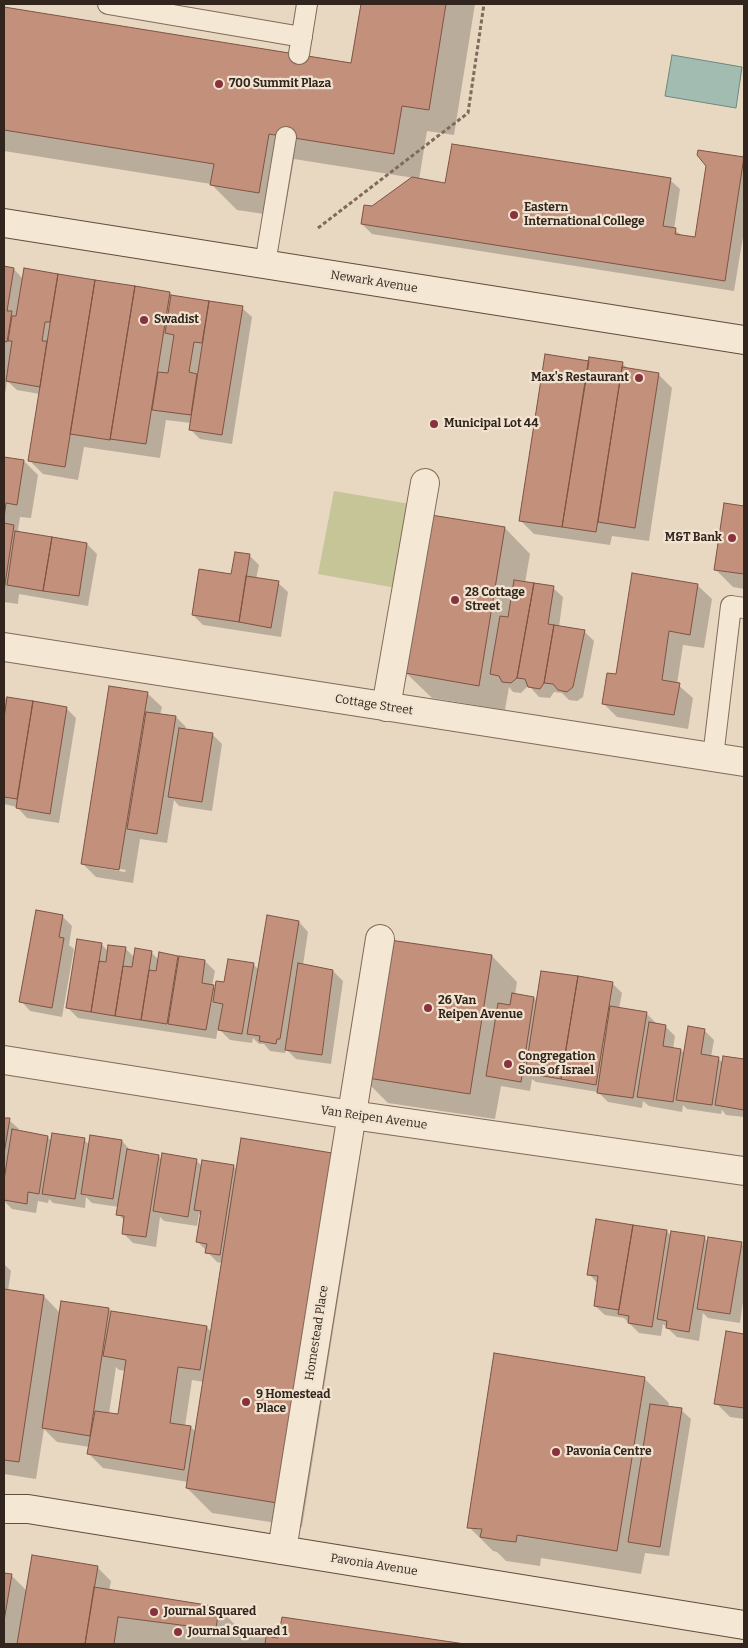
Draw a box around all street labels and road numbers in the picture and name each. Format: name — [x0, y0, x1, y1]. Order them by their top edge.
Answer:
street label: Newark Avenue — [329, 268, 419, 296]
street label: Cottage Street — [334, 692, 414, 718]
street label: Van Reipen Avenue — [320, 1103, 428, 1133]
street label: Homestead Place — [302, 1284, 332, 1382]
street label: Pavonia Avenue — [329, 1551, 419, 1579]

